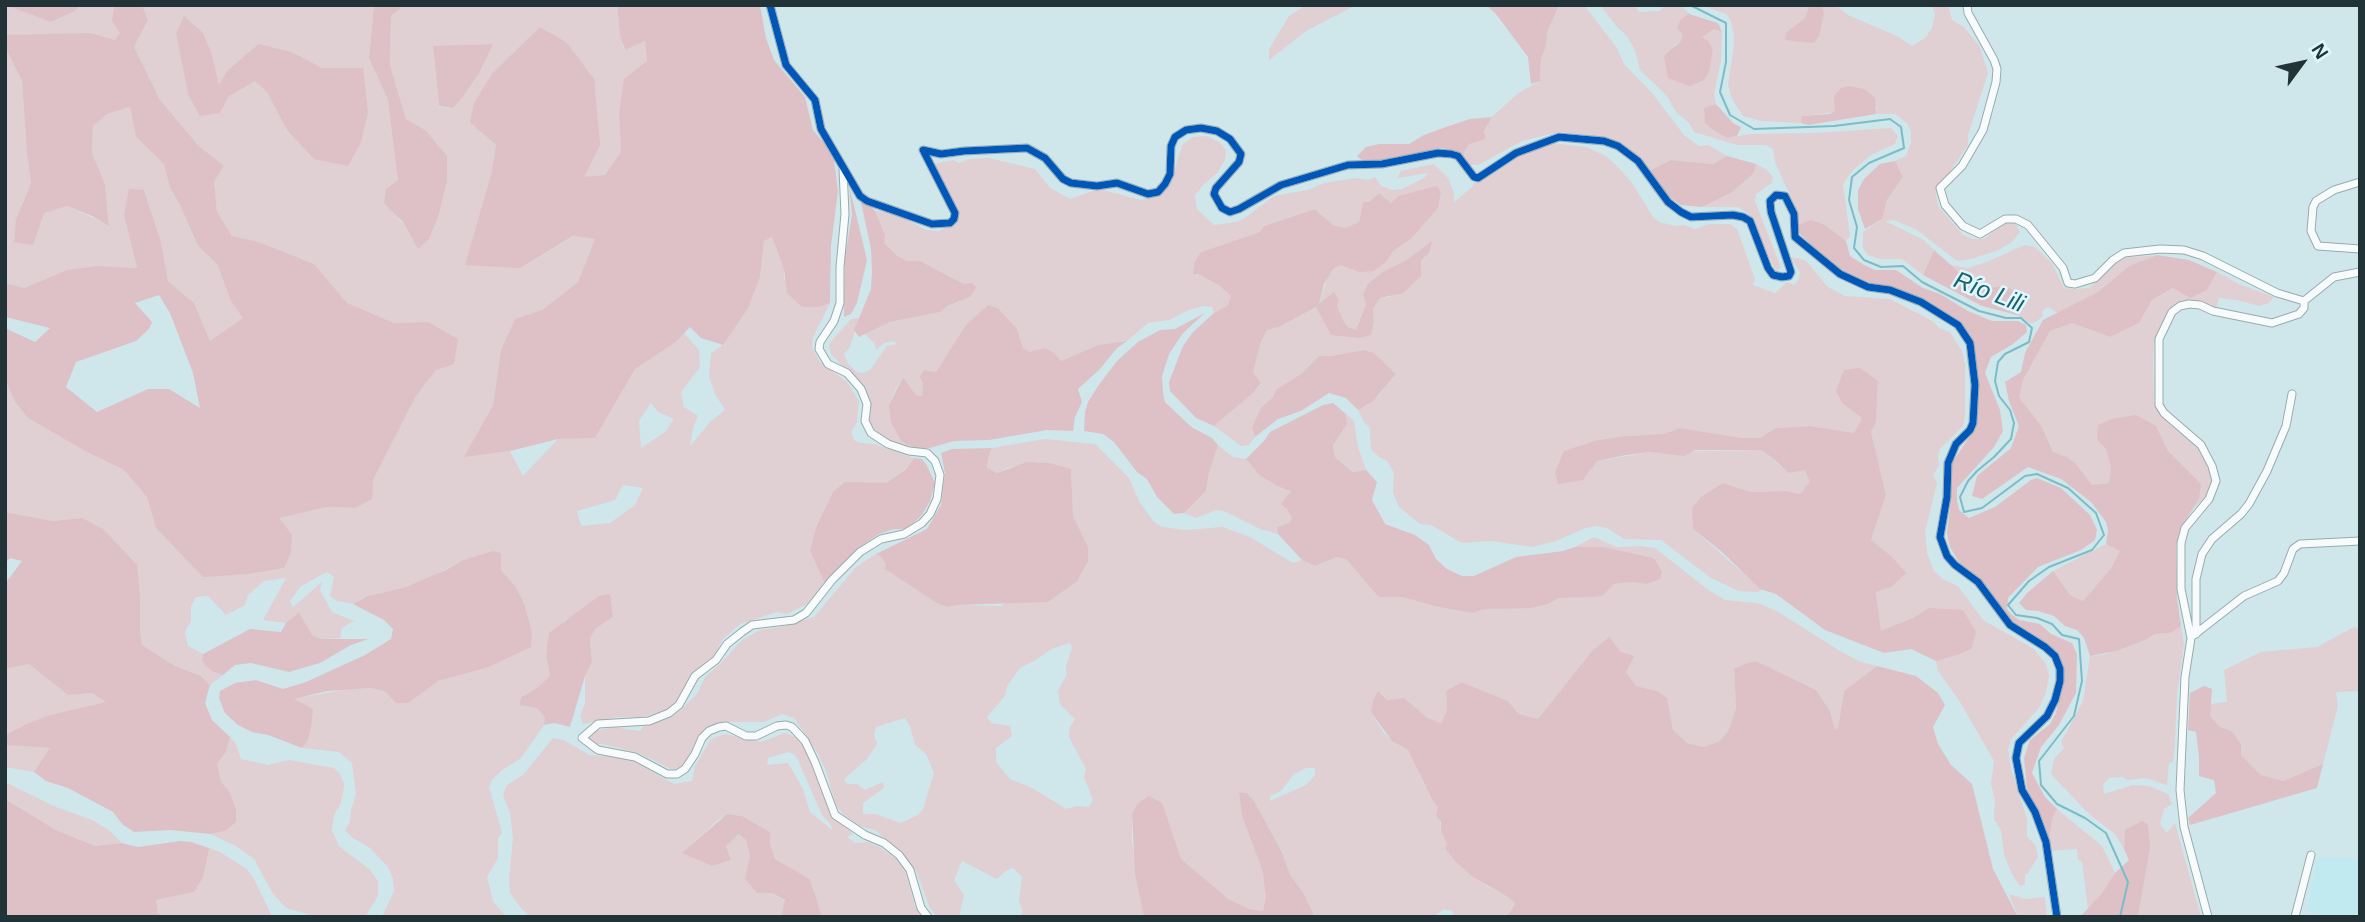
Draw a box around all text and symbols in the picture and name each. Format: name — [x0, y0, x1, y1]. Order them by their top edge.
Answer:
north arrow — [2267, 28, 2337, 98]
text: N — [2307, 40, 2333, 63]
water label: Río Lili — [1950, 266, 2028, 320]

